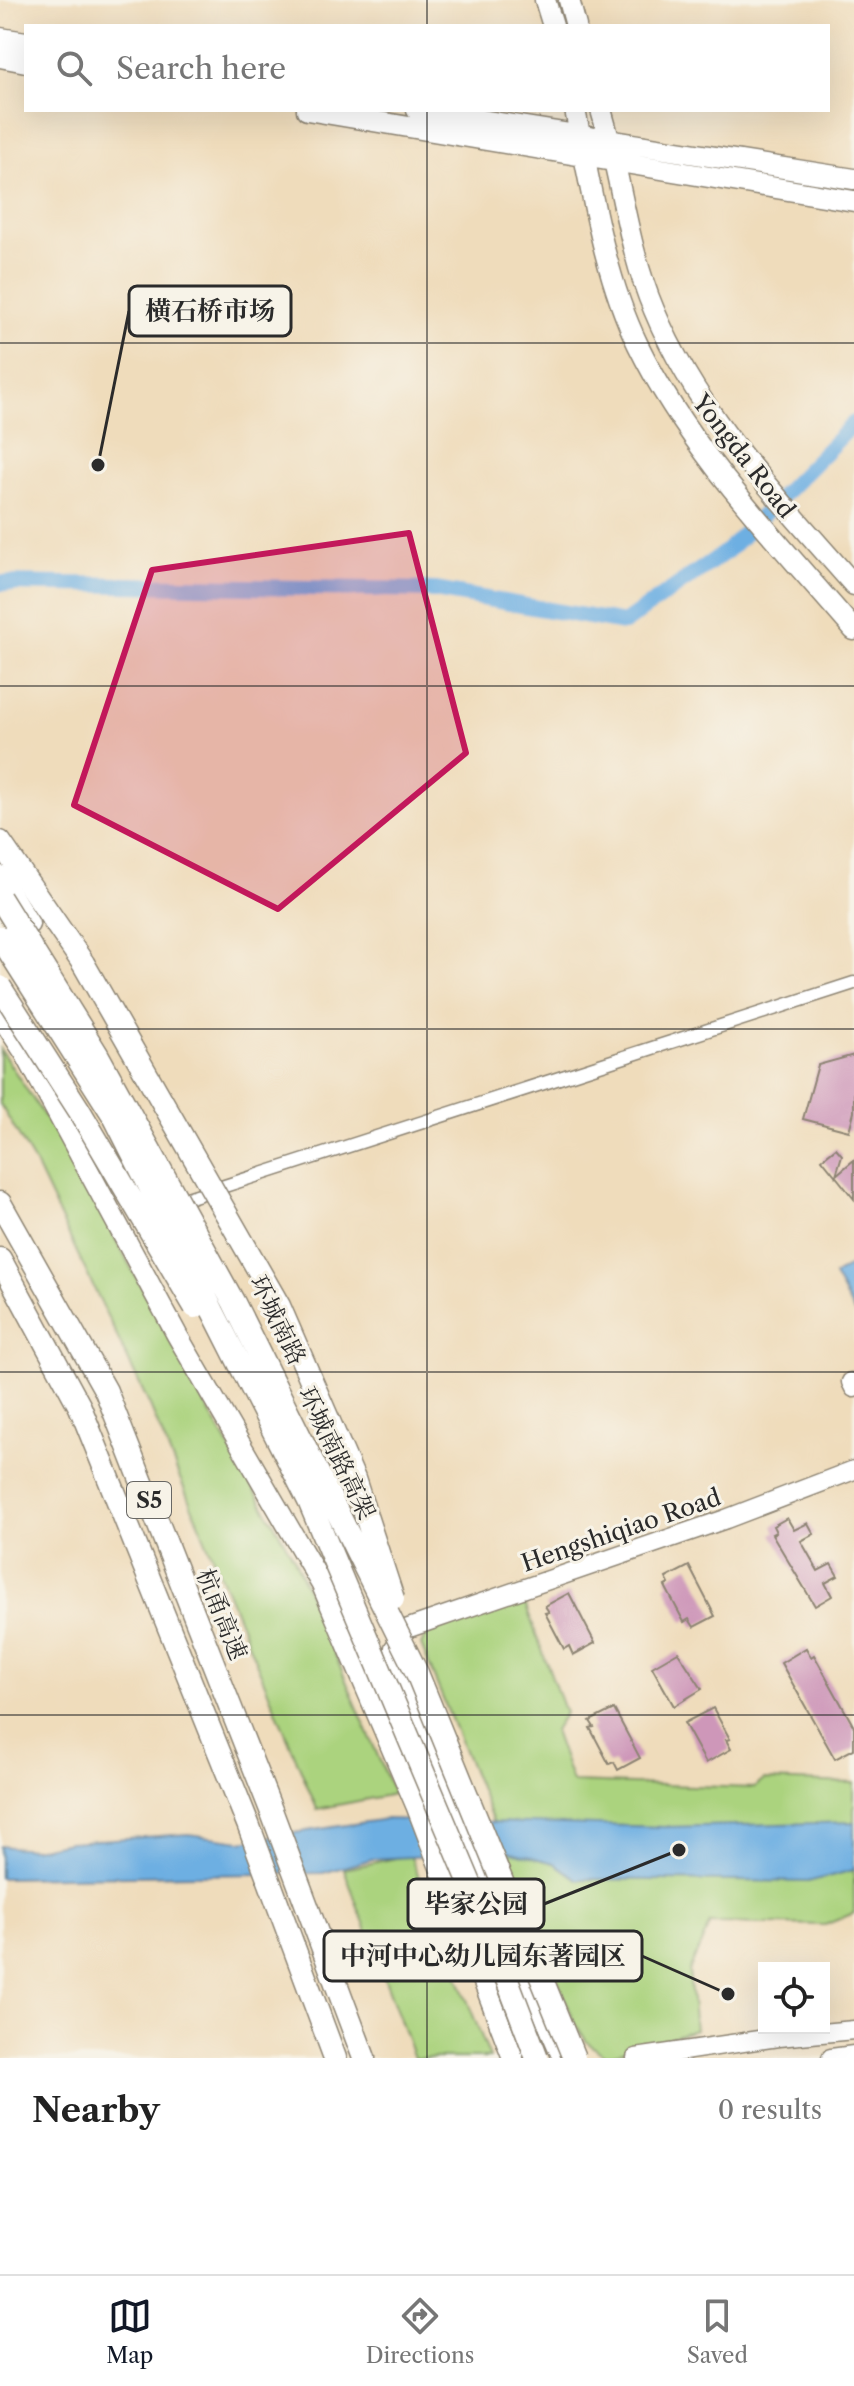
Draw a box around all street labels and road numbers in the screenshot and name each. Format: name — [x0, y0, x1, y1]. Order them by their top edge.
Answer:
street label: Yongda Road — [686, 387, 802, 524]
street label: 环城南路 — [244, 1271, 312, 1369]
street label: 环城南路高架 — [292, 1382, 382, 1524]
road number: S5 — [127, 1482, 171, 1518]
street label: Hengshiqiao Road — [518, 1482, 725, 1578]
street label: 杭甬高速 — [191, 1564, 253, 1664]

